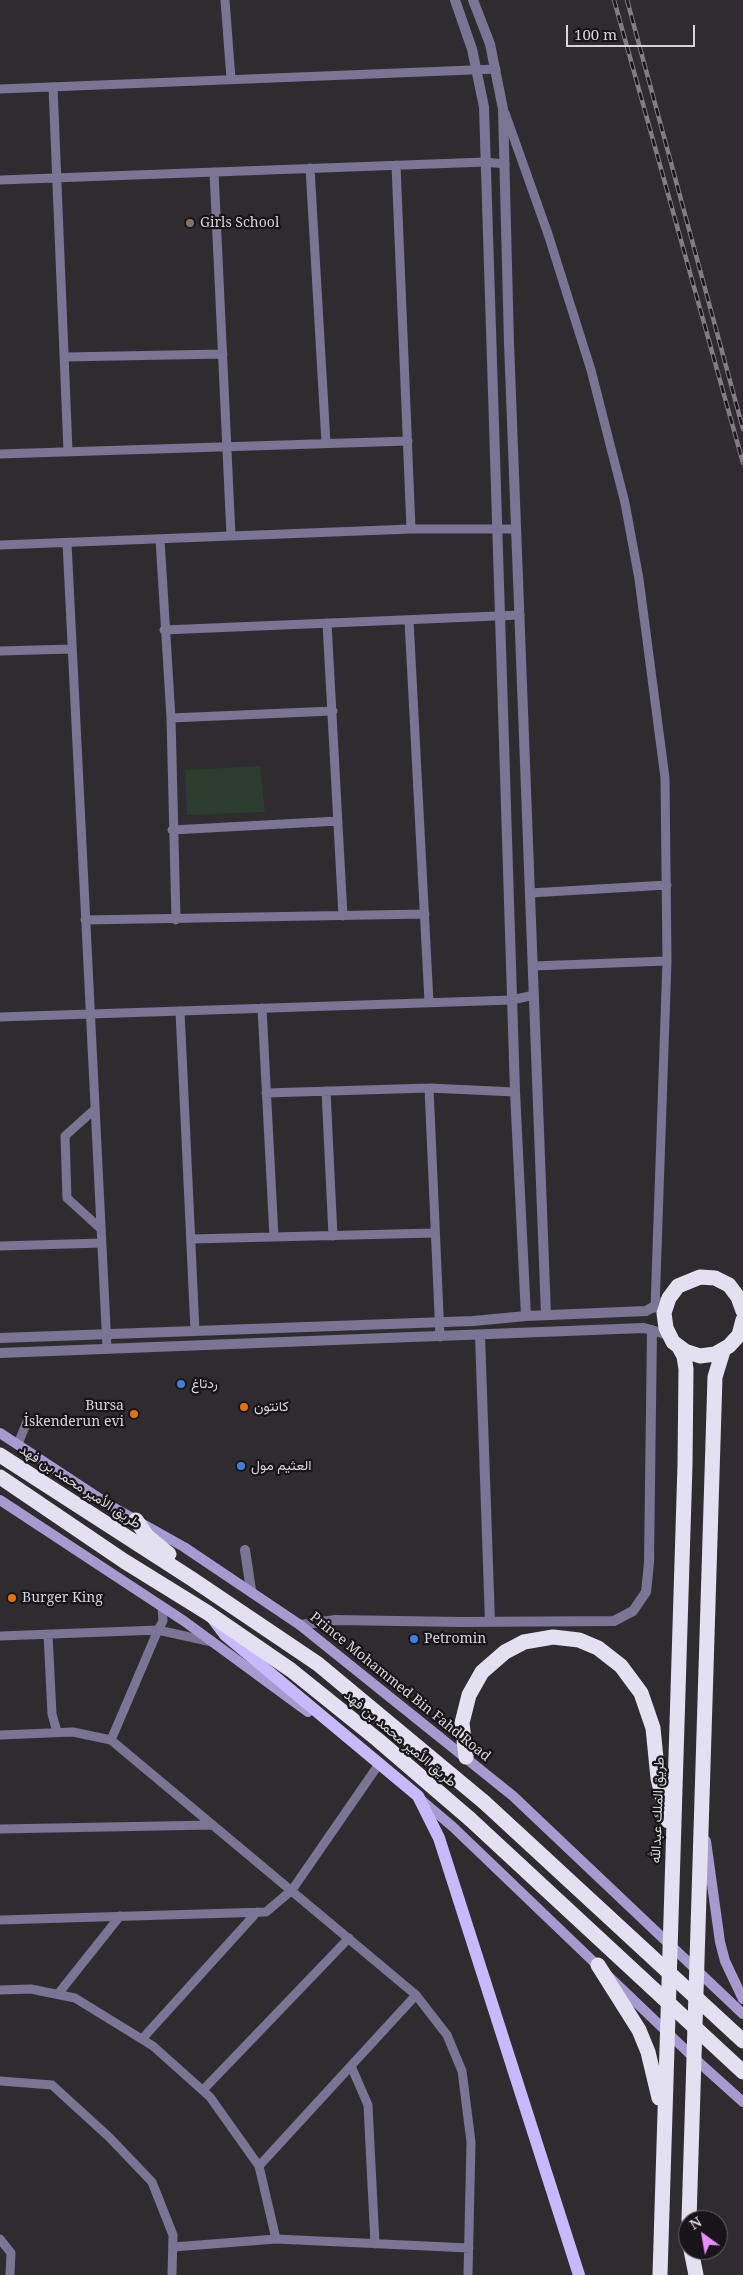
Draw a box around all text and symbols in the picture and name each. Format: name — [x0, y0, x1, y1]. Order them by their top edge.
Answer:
scale bar — [568, 15, 697, 47]
text: 100 m — [574, 24, 617, 44]
place label: Girls School — [200, 215, 279, 231]
marker: Girls School — [184, 217, 196, 229]
place label: ردتاغ — [191, 1376, 218, 1392]
marker: ردتاغ — [175, 1378, 187, 1390]
place label: Bursa İskenderun evi — [24, 1398, 124, 1430]
place label: كانتون — [254, 1399, 289, 1415]
marker: كانتون — [238, 1401, 250, 1413]
marker: Bursa İskenderun evi — [128, 1408, 140, 1420]
street label: طريق الأمير محمد بن فهد — [16, 1441, 144, 1533]
place label: العثيم مول — [251, 1458, 312, 1474]
marker: العثيم مول — [235, 1460, 247, 1472]
place label: Burger King — [22, 1590, 103, 1606]
marker: Burger King — [6, 1592, 18, 1604]
street label: Prince Mohammed Bin Fahd Road — [306, 1609, 494, 1765]
place label: Petromin — [424, 1631, 486, 1647]
marker: Petromin — [408, 1633, 420, 1645]
street label: طريق الأمير محمد بن فهد — [340, 1687, 460, 1791]
street label: طريق الملك عبدالله — [648, 1756, 668, 1864]
north arrow — [678, 2210, 728, 2260]
text: N — [686, 2212, 705, 2234]

